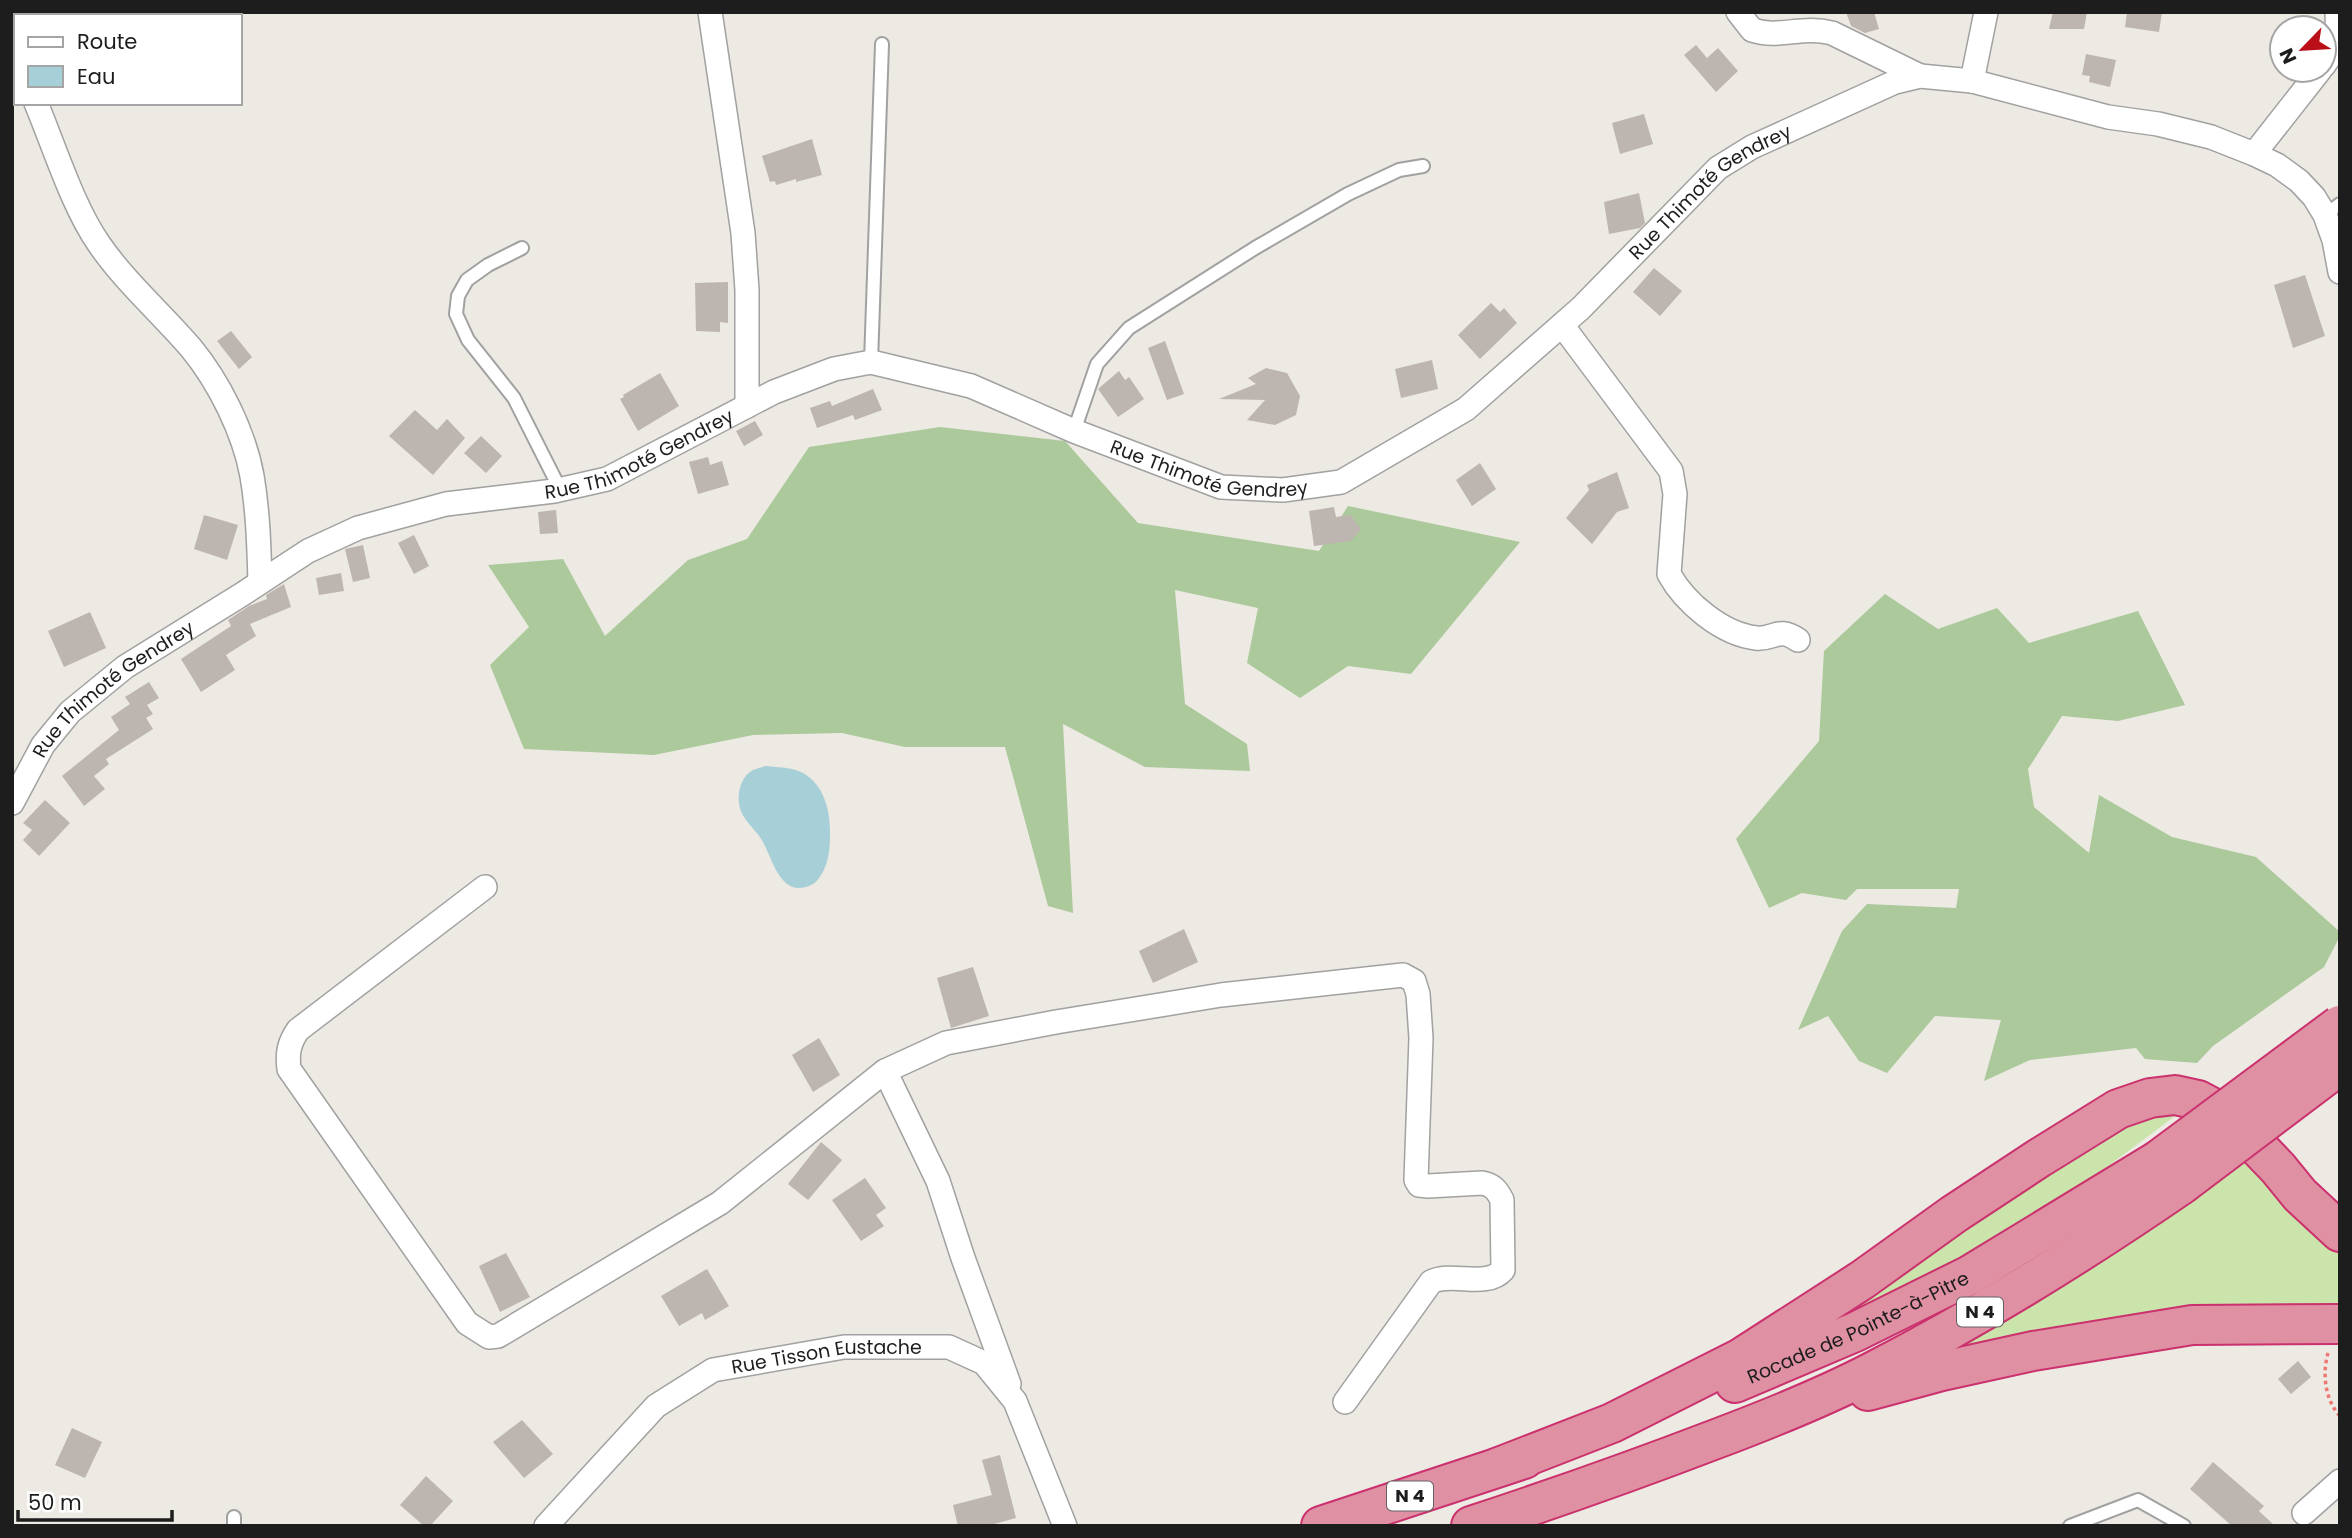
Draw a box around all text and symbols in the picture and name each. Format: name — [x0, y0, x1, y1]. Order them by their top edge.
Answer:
legend — [14, 14, 242, 105]
north arrow — [2268, 14, 2338, 84]
text: Route — [77, 27, 137, 56]
text: N — [2273, 44, 2303, 68]
text: Eau — [77, 62, 115, 91]
street label: Rue Thimoté Gendrey — [1623, 118, 1796, 266]
street label: Rue Thimoté Gendrey — [543, 402, 739, 506]
street label: Rue Thimoté Gendrey — [1106, 433, 1310, 504]
street label: Rue Thimoté Gendrey — [26, 614, 200, 762]
street label: Rocade de Pointe-à-Pitre — [1743, 1265, 1974, 1390]
road number: N 4 — [1957, 1297, 2003, 1326]
street label: Rue Tisson Eustache — [729, 1334, 922, 1381]
scale bar — [18, 1478, 172, 1522]
road number: N 4 — [1387, 1482, 1433, 1511]
text: 50 m — [28, 1488, 82, 1517]

